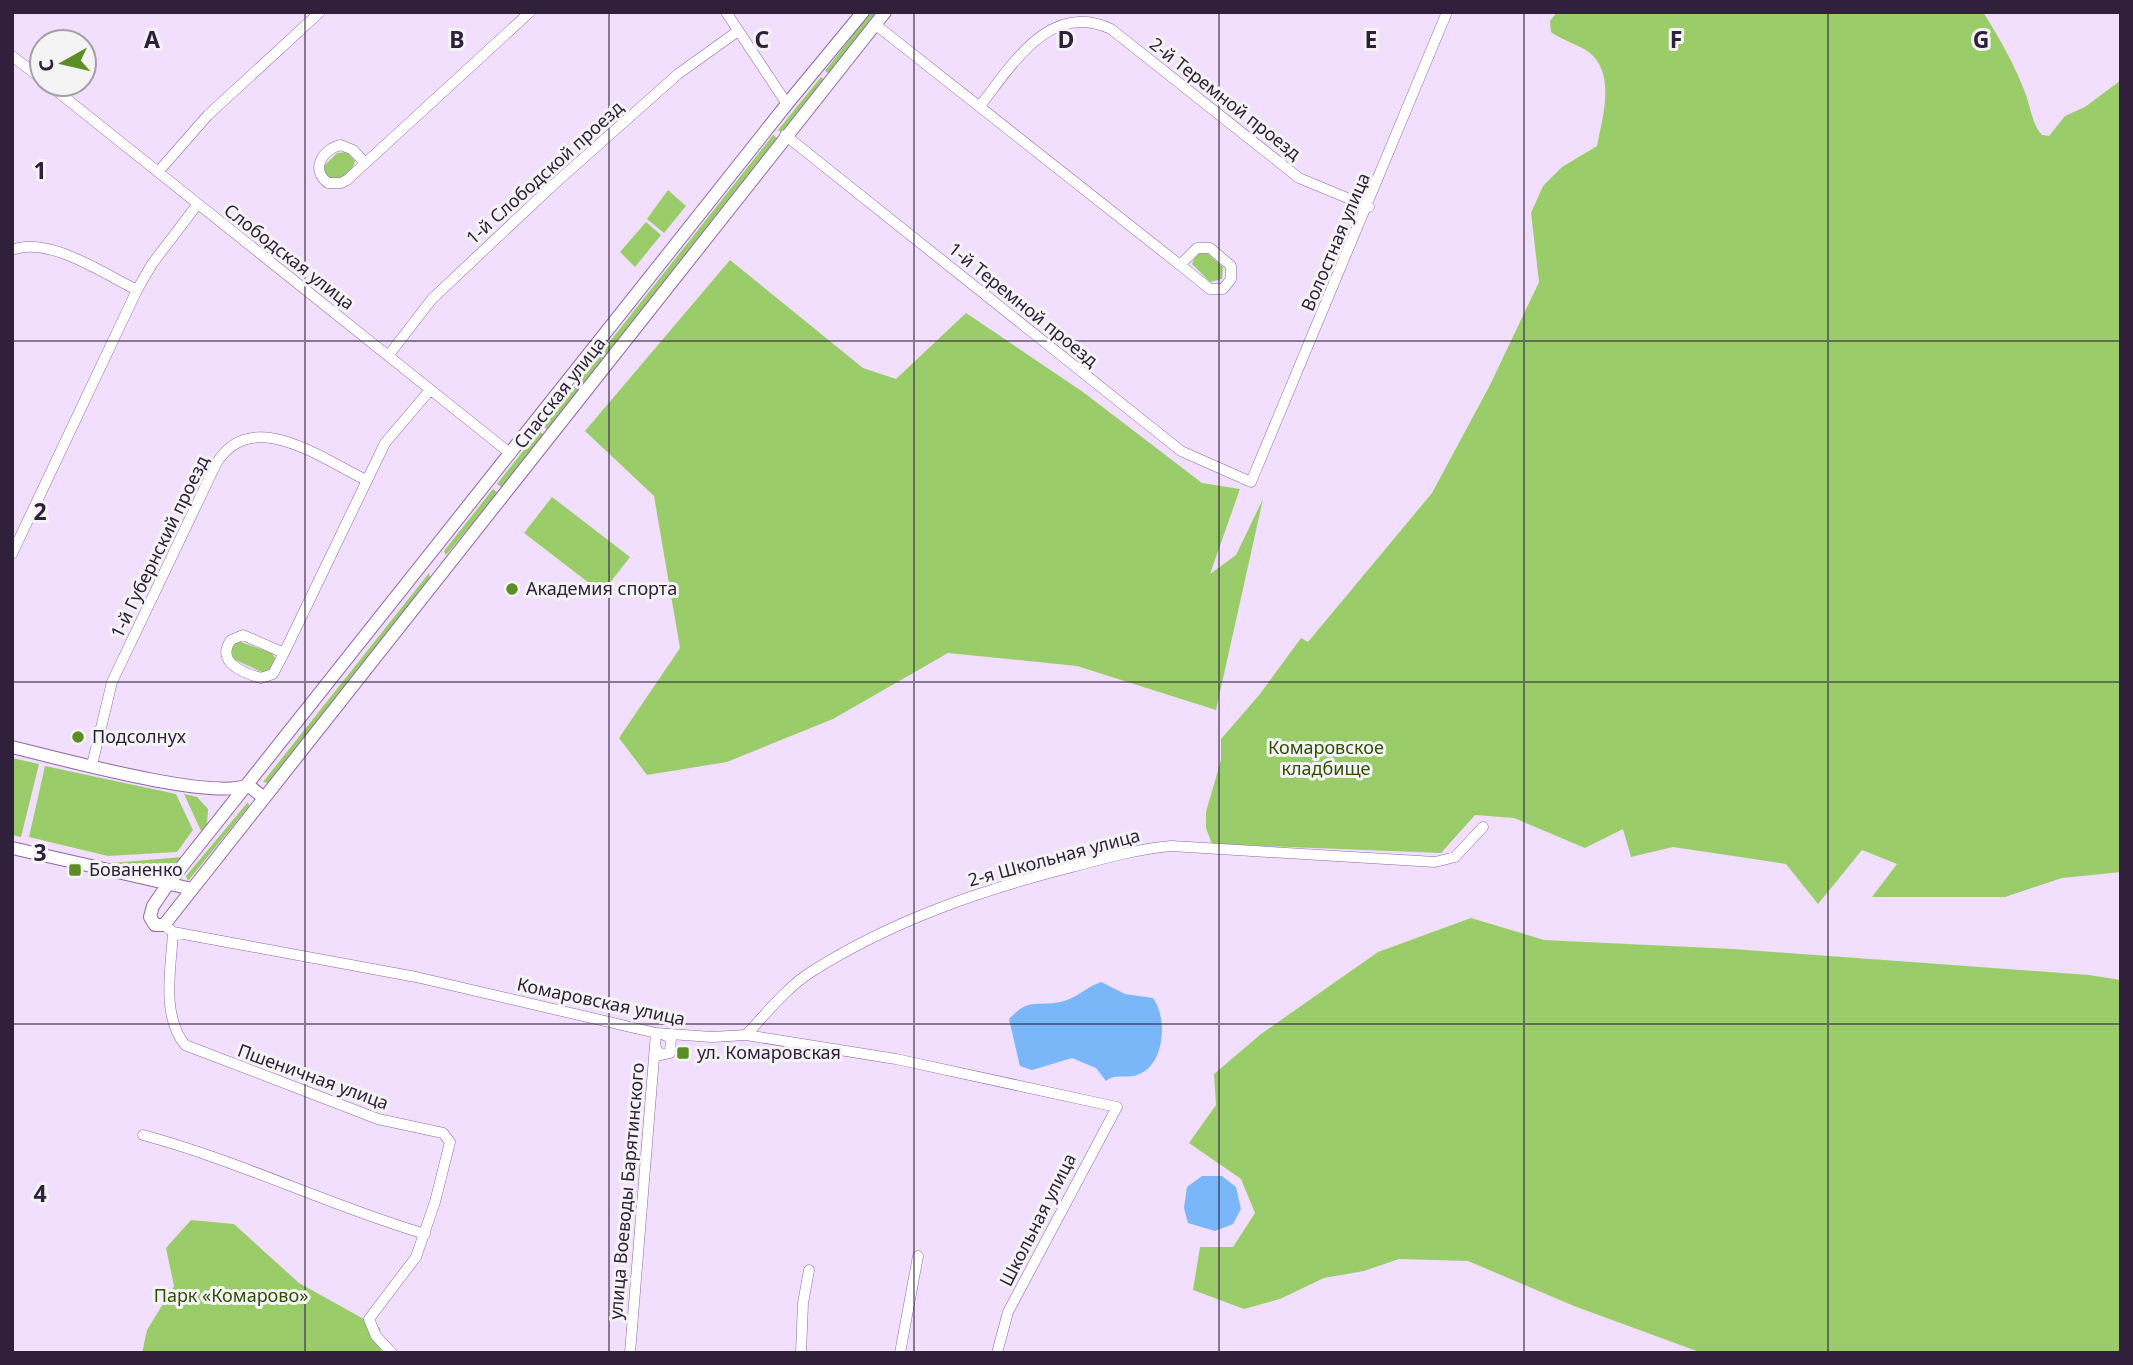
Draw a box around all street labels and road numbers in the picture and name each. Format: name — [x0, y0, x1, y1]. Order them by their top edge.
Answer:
street label: 2-й Теремной проезд — [1145, 32, 1306, 165]
street label: 1-й Слободской проезд — [461, 95, 628, 249]
street label: Волостная улица — [1295, 169, 1375, 314]
street label: Слободская улица — [220, 198, 360, 315]
street label: 1-й Теремной проезд — [944, 236, 1103, 372]
street label: Спасская улица — [508, 332, 610, 453]
street label: 1-й Губернский проезд — [104, 451, 214, 642]
street label: 2-я Школьная улица — [965, 823, 1142, 892]
street label: Комаровская улица — [515, 971, 688, 1031]
street label: Пшеничная улица — [234, 1038, 392, 1115]
street label: улица Воеводы Барятинского — [603, 1061, 649, 1320]
street label: Школьная улица — [993, 1149, 1081, 1290]

